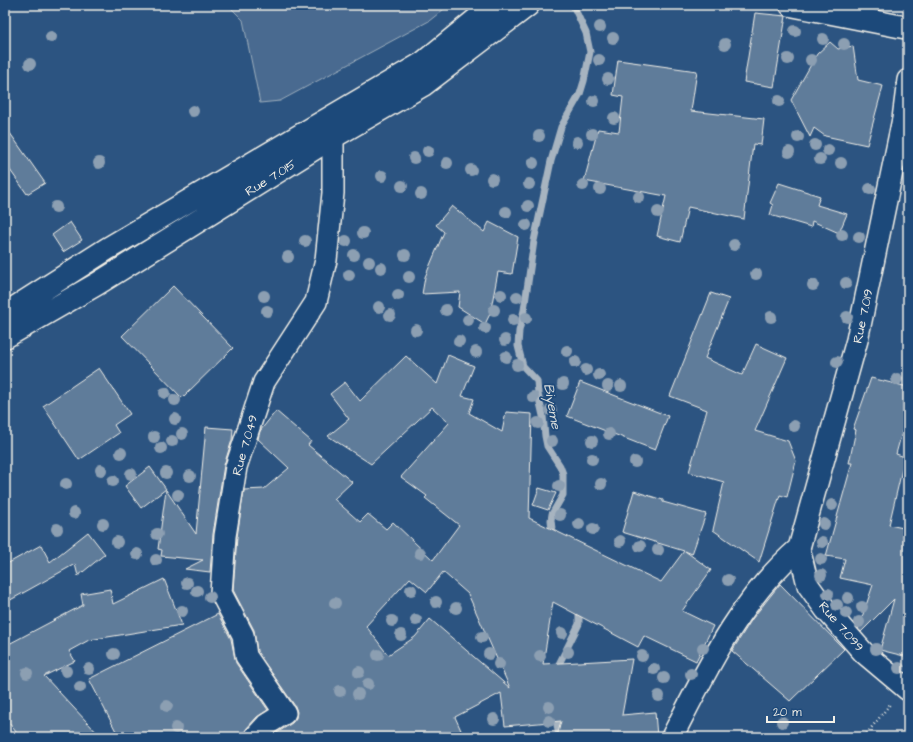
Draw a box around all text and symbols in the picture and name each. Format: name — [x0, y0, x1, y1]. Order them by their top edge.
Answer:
street label: Rue 7.015 — [242, 155, 299, 201]
street label: Rue 7.019 — [848, 287, 878, 345]
water label: Biyeme — [538, 382, 566, 432]
street label: Rue 7.049 — [228, 413, 262, 478]
street label: Rue 7.099 — [814, 598, 868, 656]
scale bar — [767, 698, 834, 724]
text: 20 m — [773, 704, 802, 721]

